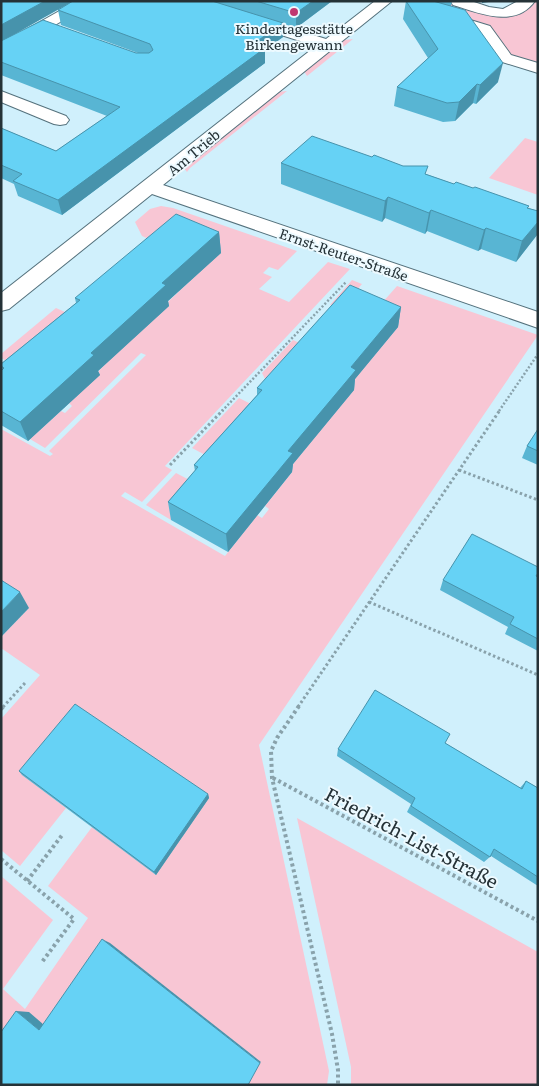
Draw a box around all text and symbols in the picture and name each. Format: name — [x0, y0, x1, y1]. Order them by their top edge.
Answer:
marker: Kindertagesstätte Birkengewann — [288, 6, 300, 18]
place label: Kindertagesstätte Birkengewann — [235, 18, 353, 54]
street label: Am Trieb — [162, 124, 224, 180]
street label: Ernst-Reuter-Straße — [277, 223, 411, 285]
street label: Friedrich-List-Straße — [320, 779, 504, 895]

